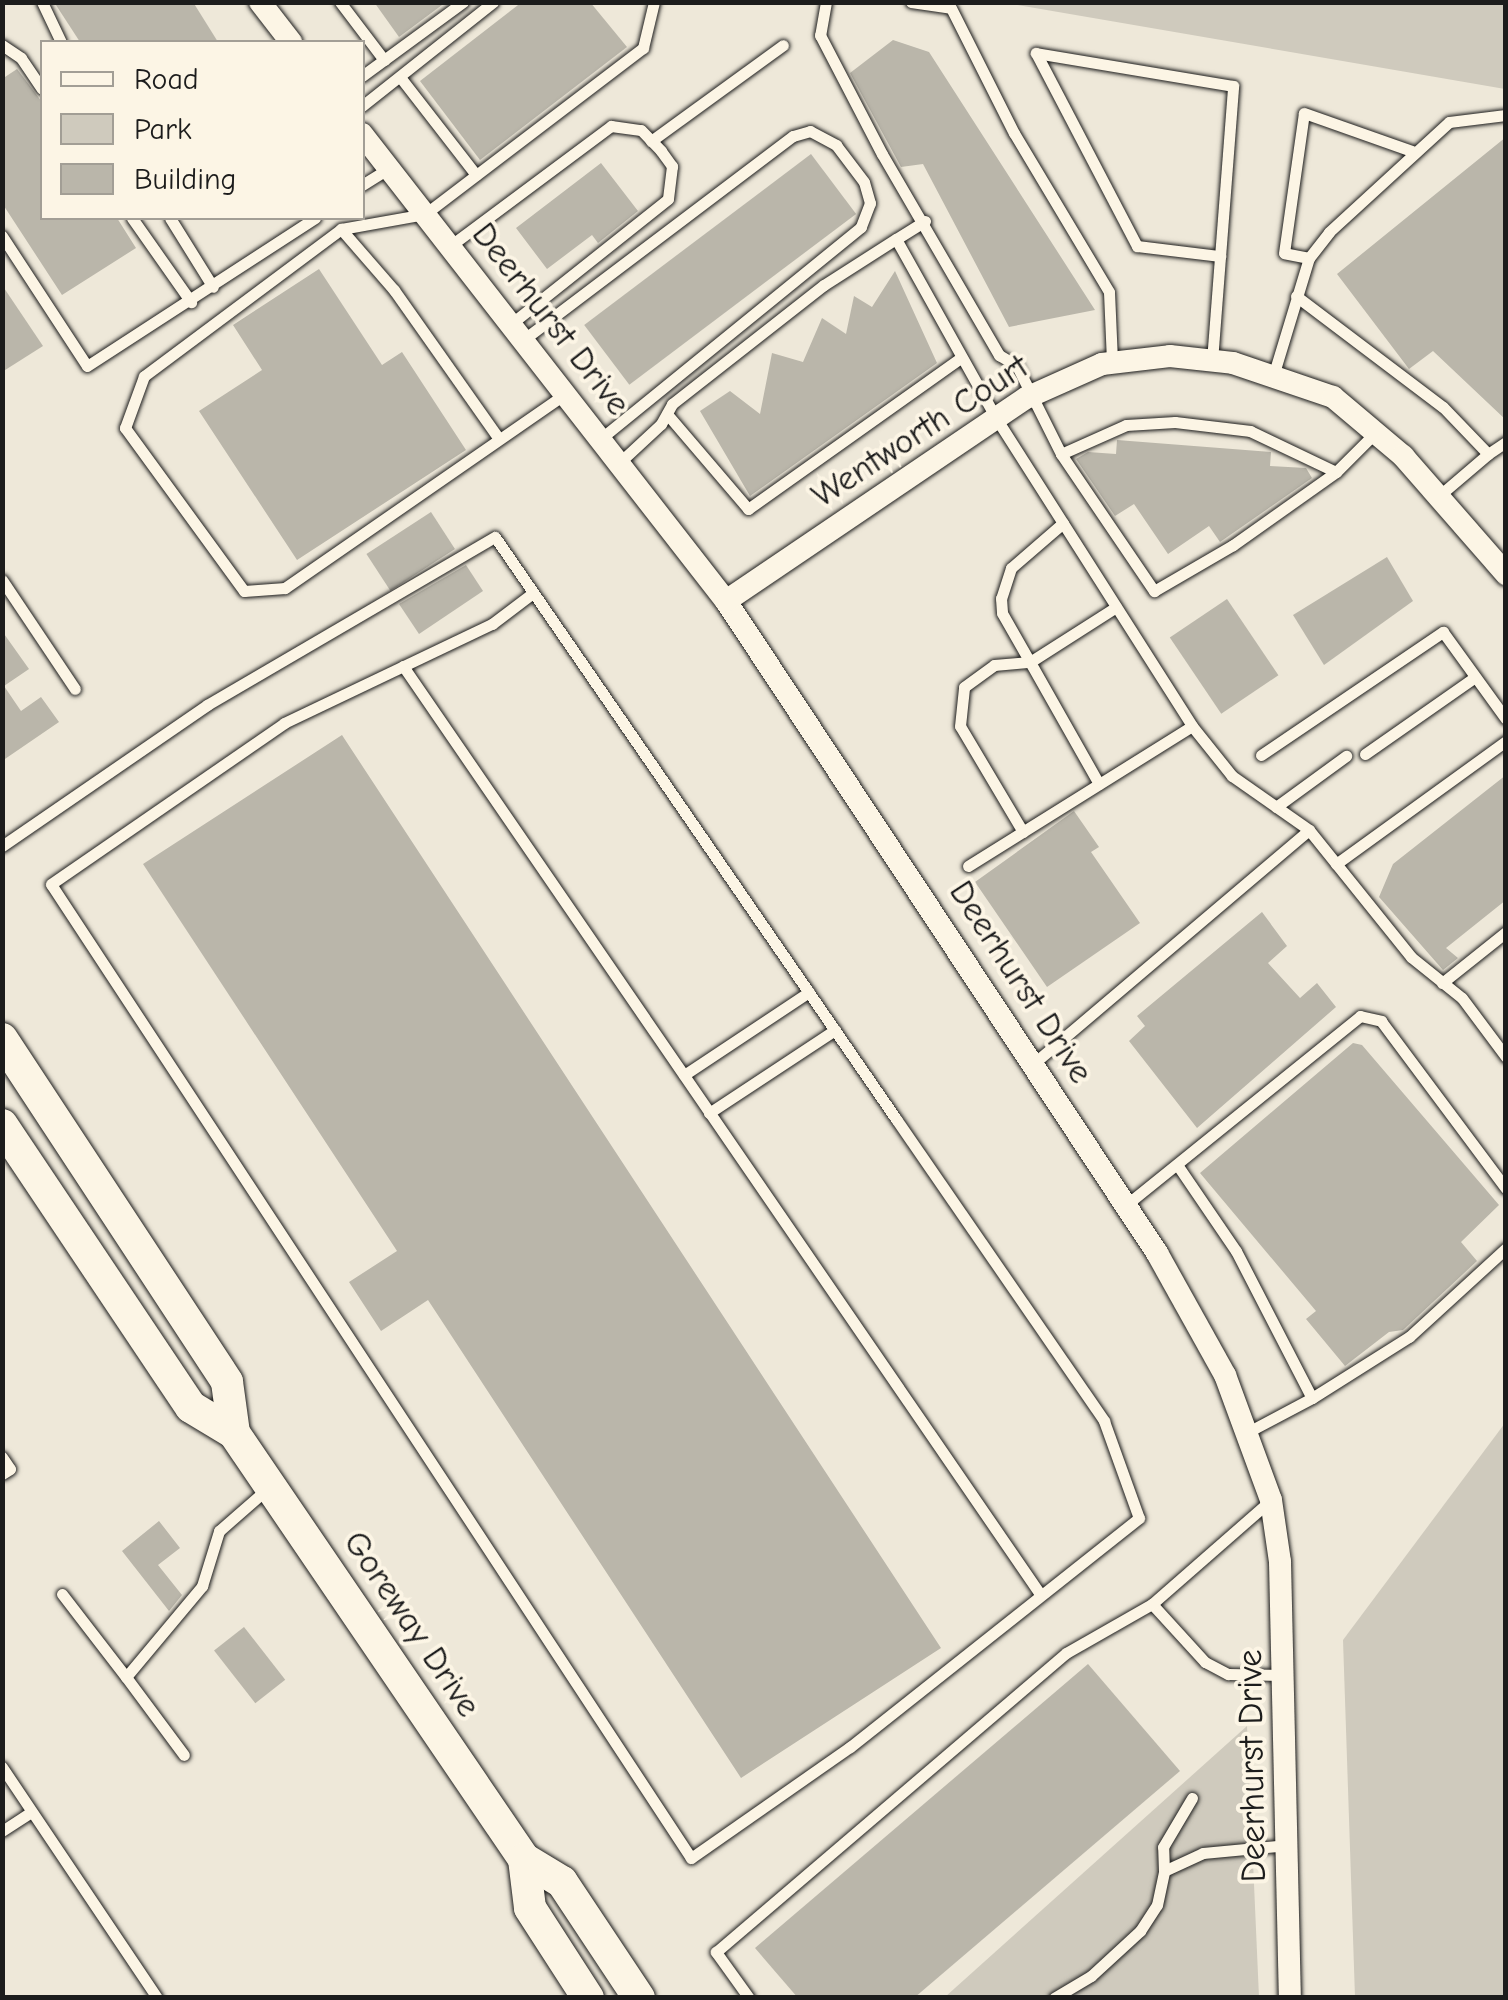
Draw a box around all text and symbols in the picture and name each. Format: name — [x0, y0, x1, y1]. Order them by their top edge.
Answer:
legend — [40, 40, 365, 220]
text: Road — [134, 62, 199, 97]
text: Park — [134, 112, 191, 147]
text: Building — [134, 162, 237, 197]
street label: Deerhurst Drive — [463, 214, 639, 424]
street label: Wentworth Court — [804, 345, 1036, 517]
street label: Deerhurst Drive — [940, 873, 1102, 1091]
street label: Goreway Drive — [334, 1523, 490, 1725]
street label: Deerhurst Drive — [1229, 1649, 1275, 1883]

